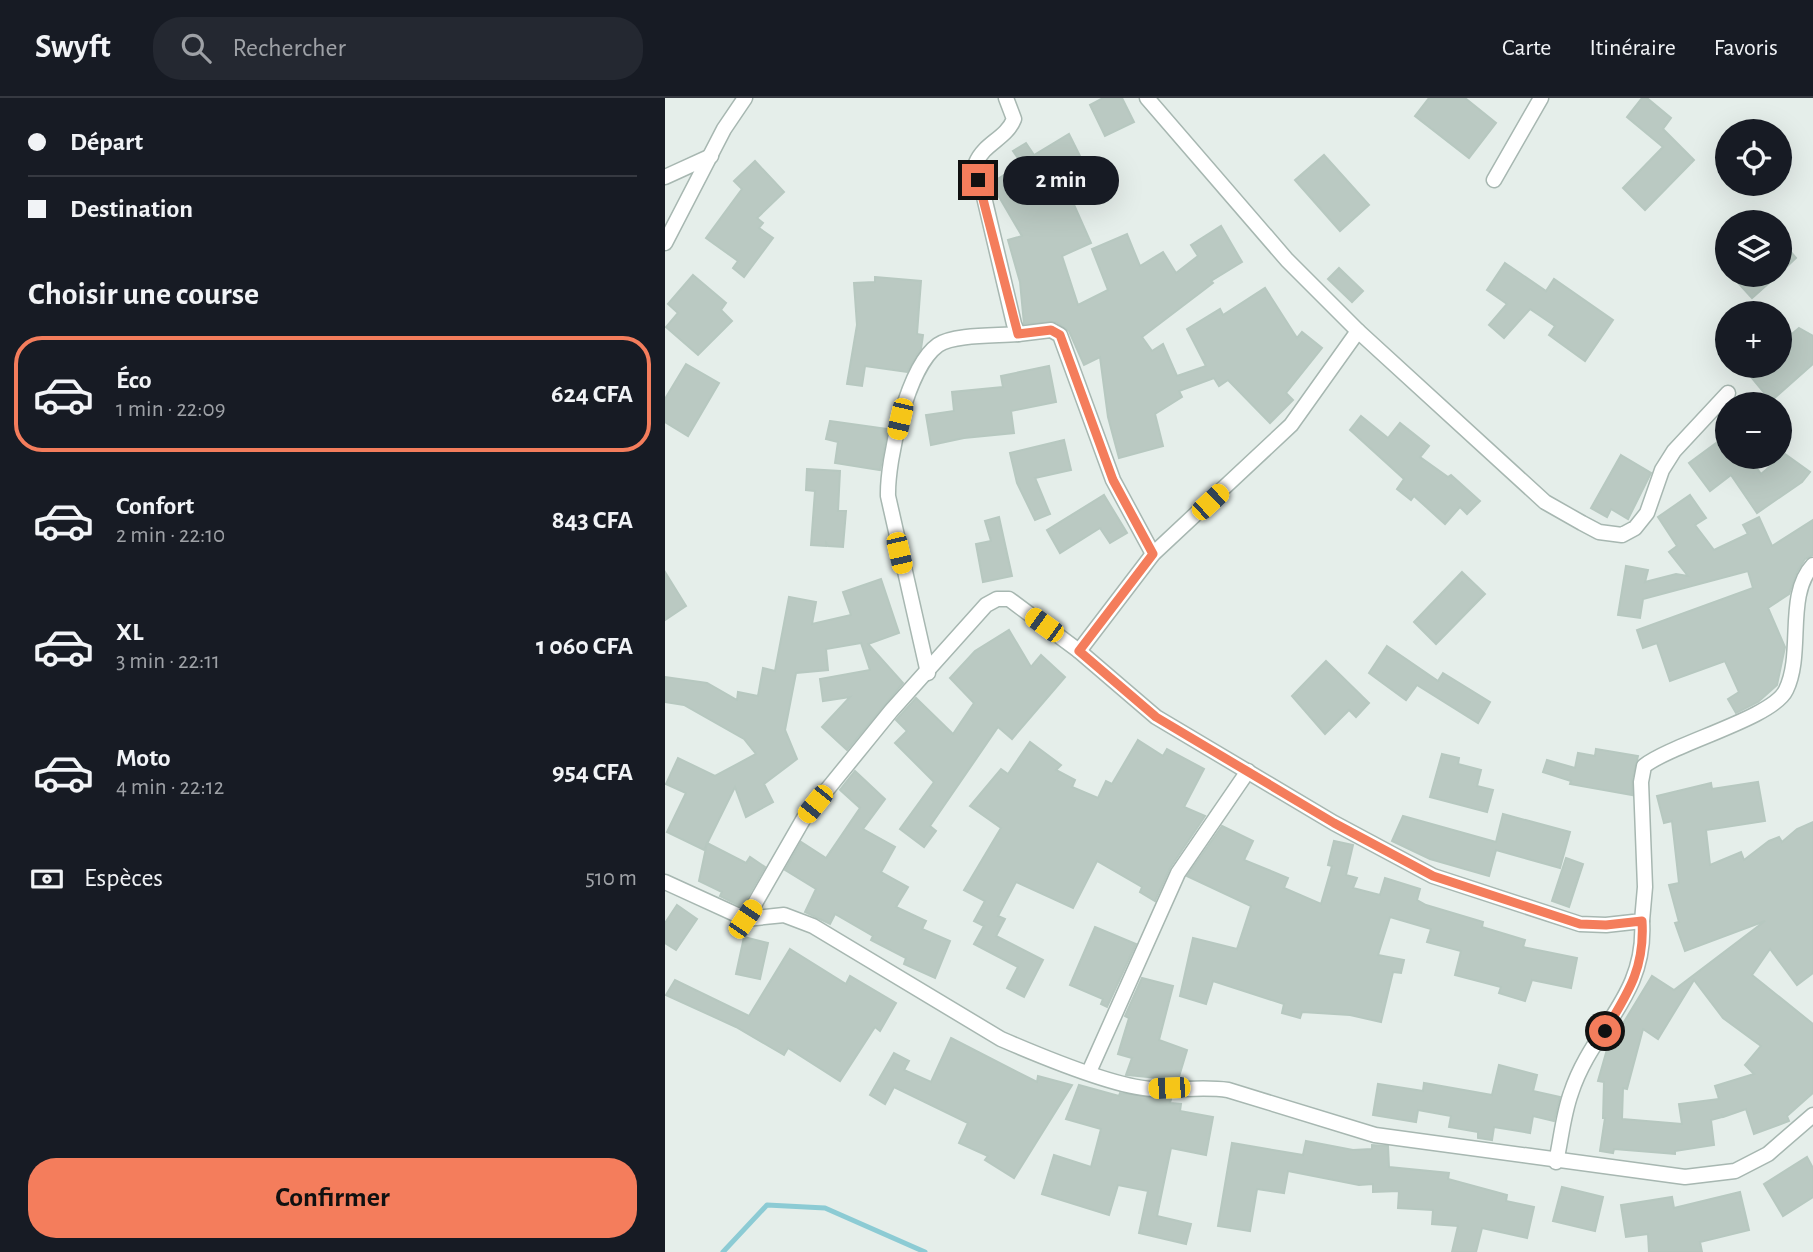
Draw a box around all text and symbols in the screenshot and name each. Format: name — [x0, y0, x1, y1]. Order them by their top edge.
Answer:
search box — [153, 17, 643, 80]
icon: search — [177, 29, 215, 67]
text: Swyft — [35, 31, 111, 64]
text: Rechercher — [233, 35, 346, 61]
text: Carte — [1502, 36, 1551, 60]
text: Itinéraire — [1589, 36, 1676, 60]
text: Favoris — [1714, 36, 1778, 60]
map controls — [1715, 119, 1792, 469]
button: locate — [1715, 119, 1792, 196]
text: Départ — [70, 129, 143, 155]
callout: 2 min — [1003, 155, 1118, 204]
route end — [962, 164, 994, 196]
text: 2 min — [1035, 169, 1087, 192]
text: Destination — [70, 196, 193, 222]
button: layers — [1715, 210, 1792, 287]
text: Choisir une course — [28, 278, 259, 310]
button: + — [1715, 301, 1792, 378]
icon: car — [32, 363, 95, 426]
text: Éco — [116, 367, 152, 393]
text: 624 CFA — [551, 381, 633, 407]
button: − — [1715, 392, 1792, 469]
car — [886, 396, 915, 442]
text: 1 min · 22:09 — [116, 398, 226, 421]
car — [1188, 480, 1233, 524]
icon: car — [32, 489, 95, 552]
text: Confort — [116, 493, 194, 519]
text: 843 CFA — [552, 507, 633, 533]
text: 2 min · 22:10 — [116, 524, 225, 547]
car — [885, 530, 914, 576]
car — [1021, 604, 1068, 646]
icon: car — [32, 615, 95, 678]
text: XL — [116, 619, 143, 645]
text: 1 060 CFA — [536, 633, 633, 659]
text: 3 min · 22:11 — [116, 650, 220, 673]
icon: car — [32, 741, 95, 804]
text: Moto — [116, 745, 171, 771]
text: 954 CFA — [552, 759, 633, 785]
text: 4 min · 22:12 — [116, 776, 224, 799]
car — [794, 781, 837, 827]
icon: cash — [28, 860, 66, 898]
text: Espèces — [84, 865, 163, 891]
text: 510 m — [585, 867, 637, 890]
car — [725, 896, 766, 942]
route start — [1589, 1015, 1621, 1047]
car — [1148, 1077, 1191, 1099]
button: Confirmer — [28, 1158, 637, 1238]

